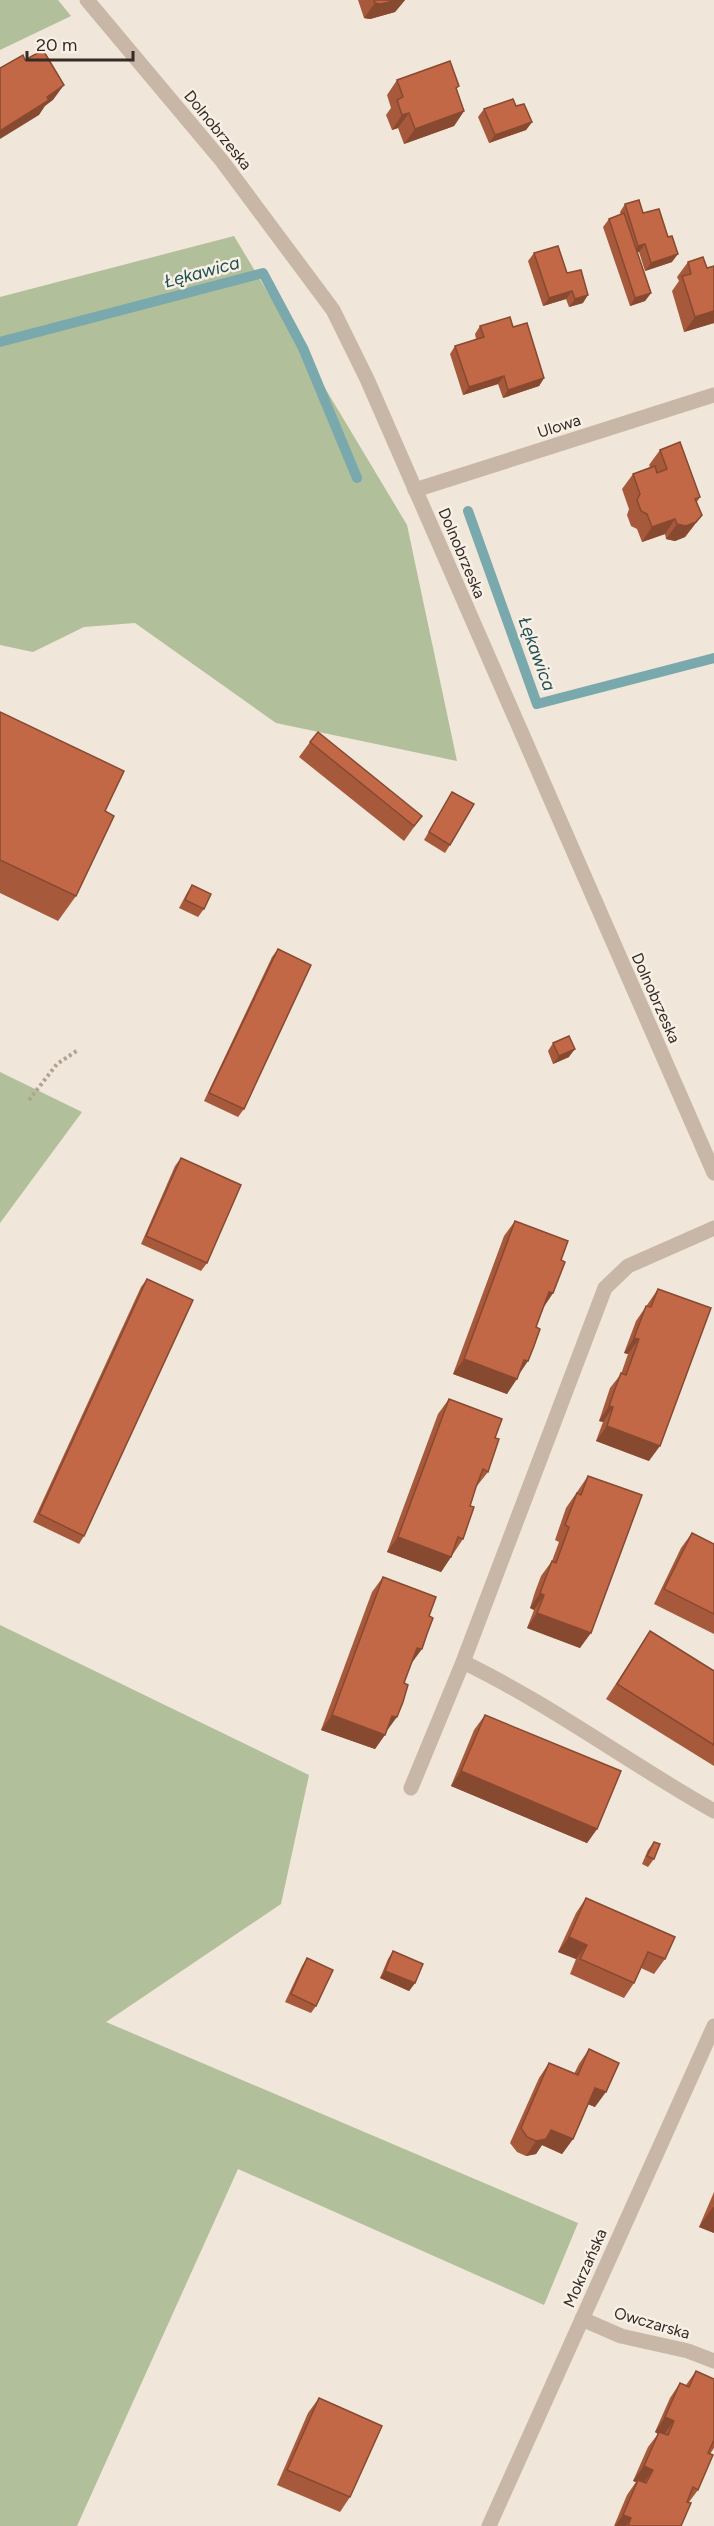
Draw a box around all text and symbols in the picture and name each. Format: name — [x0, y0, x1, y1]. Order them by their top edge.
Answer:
scale bar — [27, 24, 134, 62]
text: 20 m — [36, 34, 77, 56]
street label: Dolnobrzeska — [180, 86, 256, 174]
water label: Łękawica — [162, 251, 242, 293]
street label: Ulowa — [535, 410, 583, 442]
street label: Dolnobrzeska — [434, 505, 490, 601]
water label: Łękawica — [513, 614, 561, 694]
street label: Dolnobrzeska — [628, 950, 684, 1046]
street label: Mokrzańska — [559, 2226, 611, 2310]
street label: Owczarska — [612, 2303, 692, 2343]

